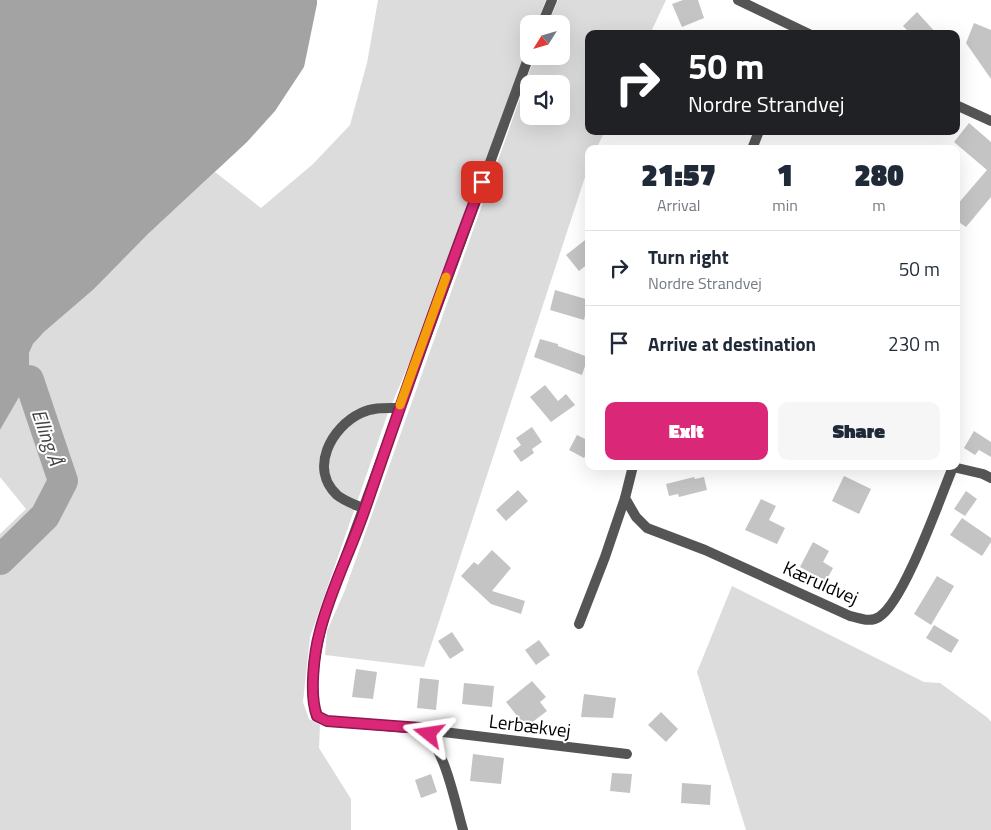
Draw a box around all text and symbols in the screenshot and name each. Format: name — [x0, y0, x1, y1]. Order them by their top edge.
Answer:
north arrow — [520, 15, 570, 65]
map controls — [520, 15, 570, 125]
text: 50 m — [688, 39, 764, 93]
icon: right — [605, 50, 670, 115]
button: sound — [520, 75, 570, 125]
text: Nordre Strandvej — [688, 87, 845, 121]
text: 21:57 — [641, 152, 716, 198]
text: 1 — [777, 152, 793, 198]
text: 280 — [854, 152, 904, 198]
pin — [461, 161, 503, 203]
icon: arrive — [468, 168, 496, 196]
text: Arrival — [657, 193, 700, 217]
text: min — [772, 193, 798, 217]
text: m — [872, 193, 886, 217]
text: Turn right — [648, 242, 729, 271]
icon: right — [605, 254, 633, 282]
text: 50 m — [899, 254, 940, 283]
text: Nordre Strandvej — [648, 271, 762, 295]
icon: arrive — [605, 329, 633, 357]
text: Arrive at destination — [648, 329, 816, 358]
text: 230 m — [888, 329, 940, 358]
button: Exit — [605, 402, 768, 460]
button: Share — [778, 402, 940, 460]
water label: Elling Å — [24, 405, 72, 470]
street label: Kæruldvej — [779, 553, 863, 611]
street label: Lerbækvej — [487, 706, 573, 744]
position arrow — [402, 707, 454, 759]

